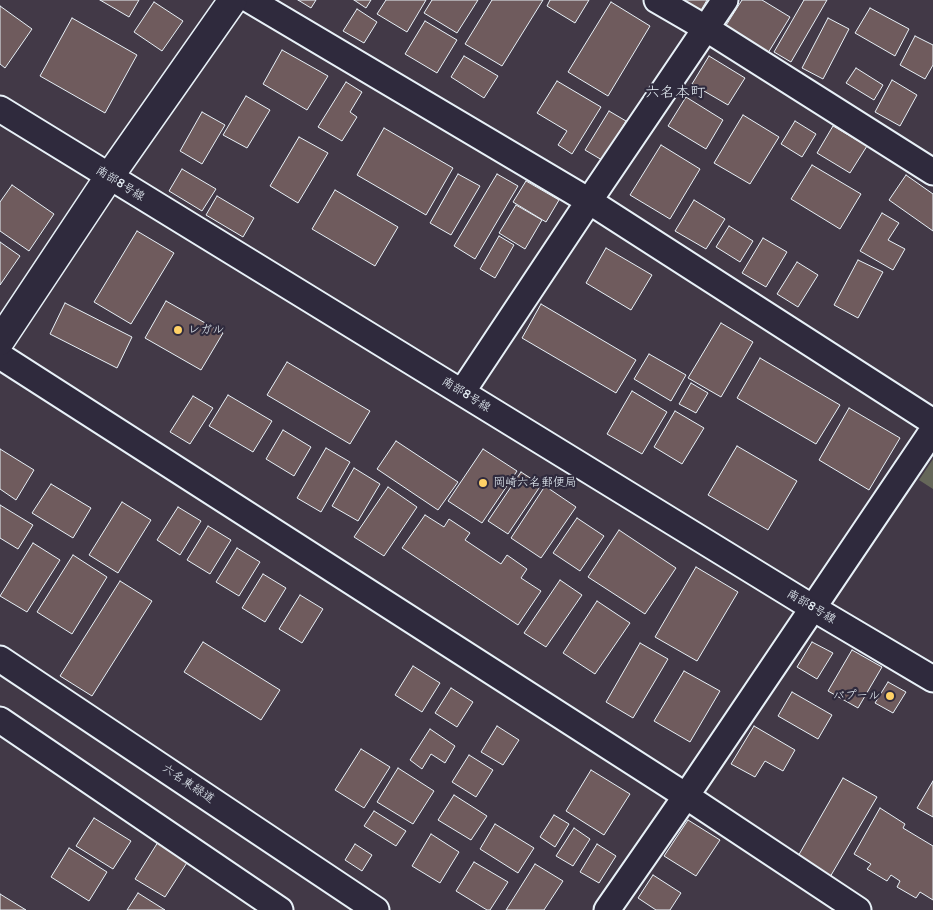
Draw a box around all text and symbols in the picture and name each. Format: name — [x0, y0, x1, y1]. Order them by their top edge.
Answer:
district label: 六名本町 — [645, 84, 705, 102]
street label: 南部8号線 — [93, 163, 147, 205]
place label: レガル — [188, 323, 224, 337]
marker: レガル — [172, 324, 184, 336]
street label: 南部8号線 — [439, 374, 493, 416]
place label: 岡崎六名郵便局 — [493, 476, 577, 490]
marker: 岡崎六名郵便局 — [477, 477, 489, 489]
street label: 南部8号線 — [784, 587, 838, 627]
place label: バプール — [833, 689, 880, 703]
marker: バプール — [884, 690, 896, 702]
street label: 六名東緑道 — [159, 761, 217, 807]

